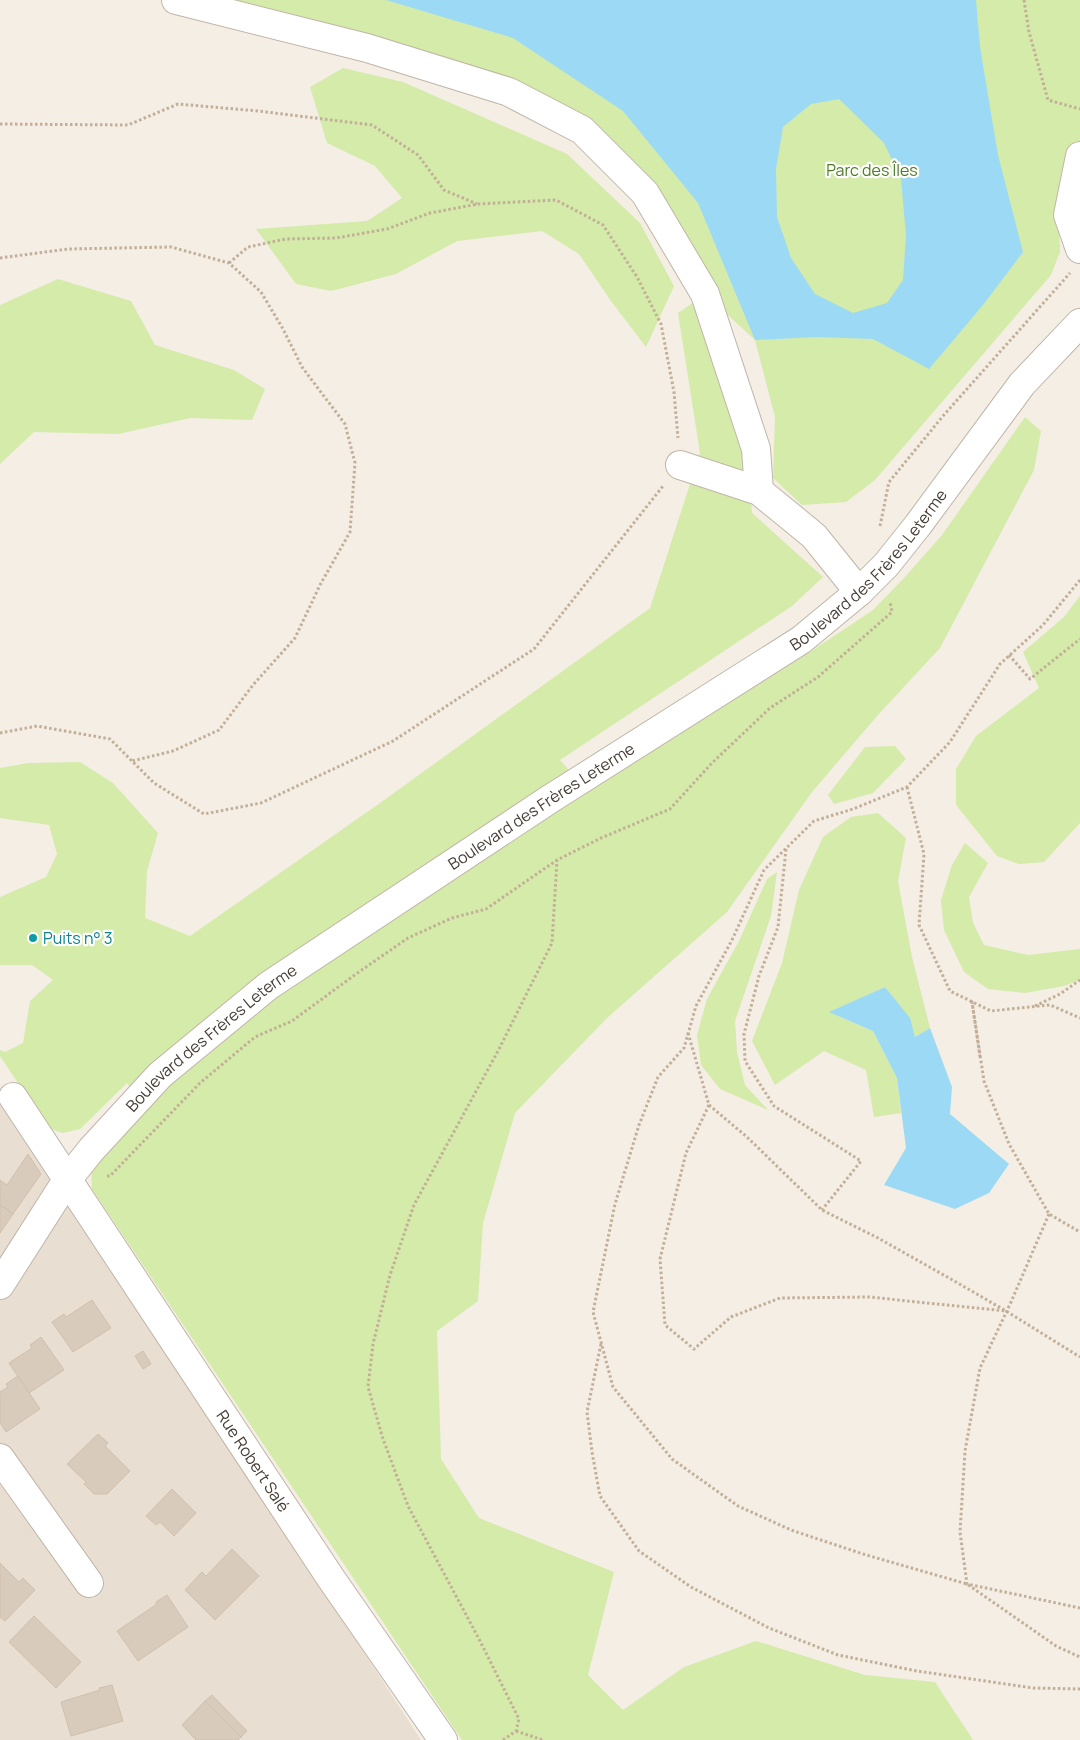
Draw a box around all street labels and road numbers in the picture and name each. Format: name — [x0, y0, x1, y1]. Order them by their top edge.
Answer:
street label: Boulevard des Frères Leterme — [785, 485, 952, 655]
street label: Boulevard des Frères Leterme — [444, 737, 639, 875]
street label: Boulevard des Frères Leterme — [121, 959, 301, 1116]
street label: Rue Robert Salé — [212, 1406, 295, 1516]

